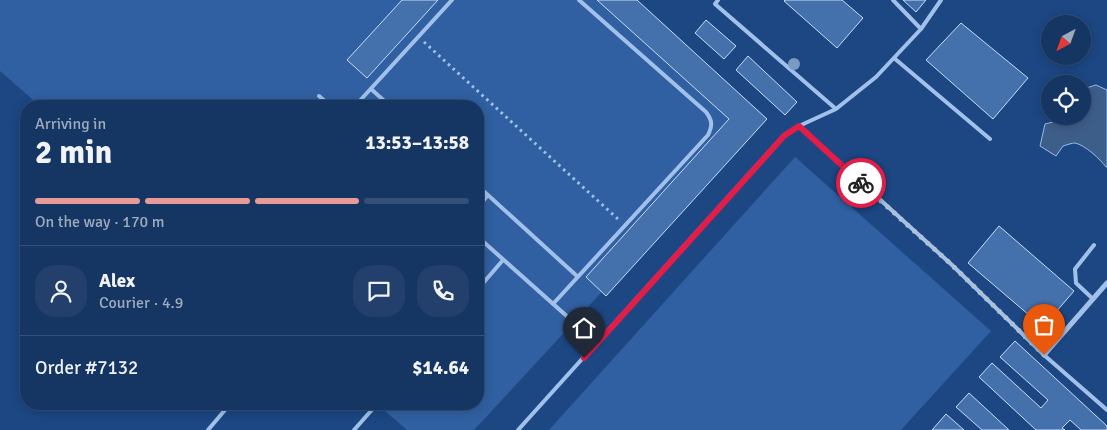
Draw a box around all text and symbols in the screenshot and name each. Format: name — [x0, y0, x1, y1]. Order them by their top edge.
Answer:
north arrow — [1041, 15, 1091, 65]
map controls — [1041, 15, 1091, 125]
button: locate — [1041, 75, 1091, 125]
text: Arriving in — [35, 114, 106, 134]
text: 13:53–13:58 — [365, 131, 469, 155]
text: 2 min — [35, 133, 112, 172]
courier — [836, 158, 886, 208]
icon: bike — [847, 169, 875, 197]
text: On the way · 170 m — [35, 212, 165, 232]
button: person — [35, 265, 87, 317]
button: chat — [353, 265, 405, 317]
button: phone — [417, 265, 469, 317]
text: Alex — [99, 269, 135, 293]
text: Courier · 4.9 — [99, 293, 183, 313]
pin — [1023, 304, 1065, 355]
pin — [563, 307, 605, 358]
icon: bag — [1030, 311, 1058, 339]
icon: home — [570, 314, 598, 342]
text: Order #7132 — [35, 356, 138, 380]
text: $14.64 — [412, 356, 469, 380]

